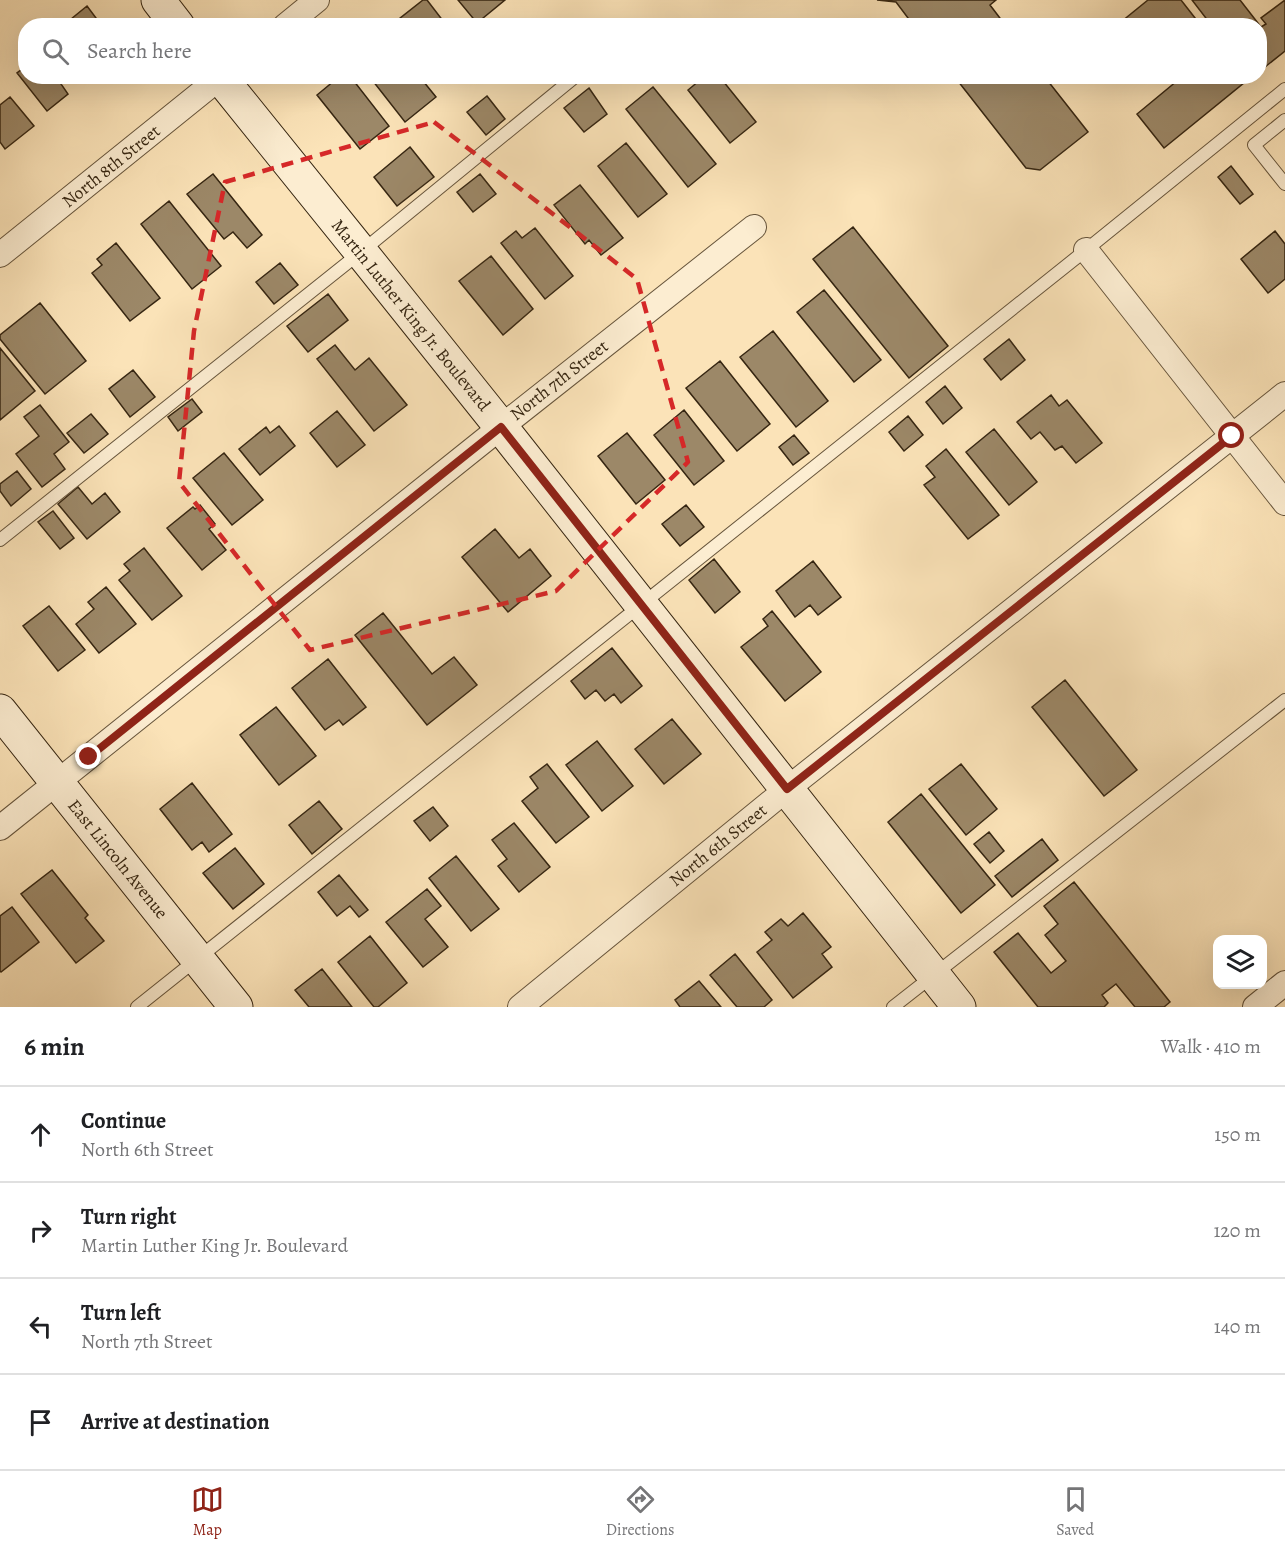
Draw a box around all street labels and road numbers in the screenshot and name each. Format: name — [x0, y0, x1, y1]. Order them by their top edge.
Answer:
street label: North 8th Street — [57, 119, 165, 213]
street label: Martin Luther King Jr. Boulevard — [326, 214, 496, 416]
street label: North 7th Street — [505, 334, 613, 426]
street label: East Lincoln Avenue — [62, 794, 174, 924]
street label: North 6th Street — [664, 798, 772, 892]

